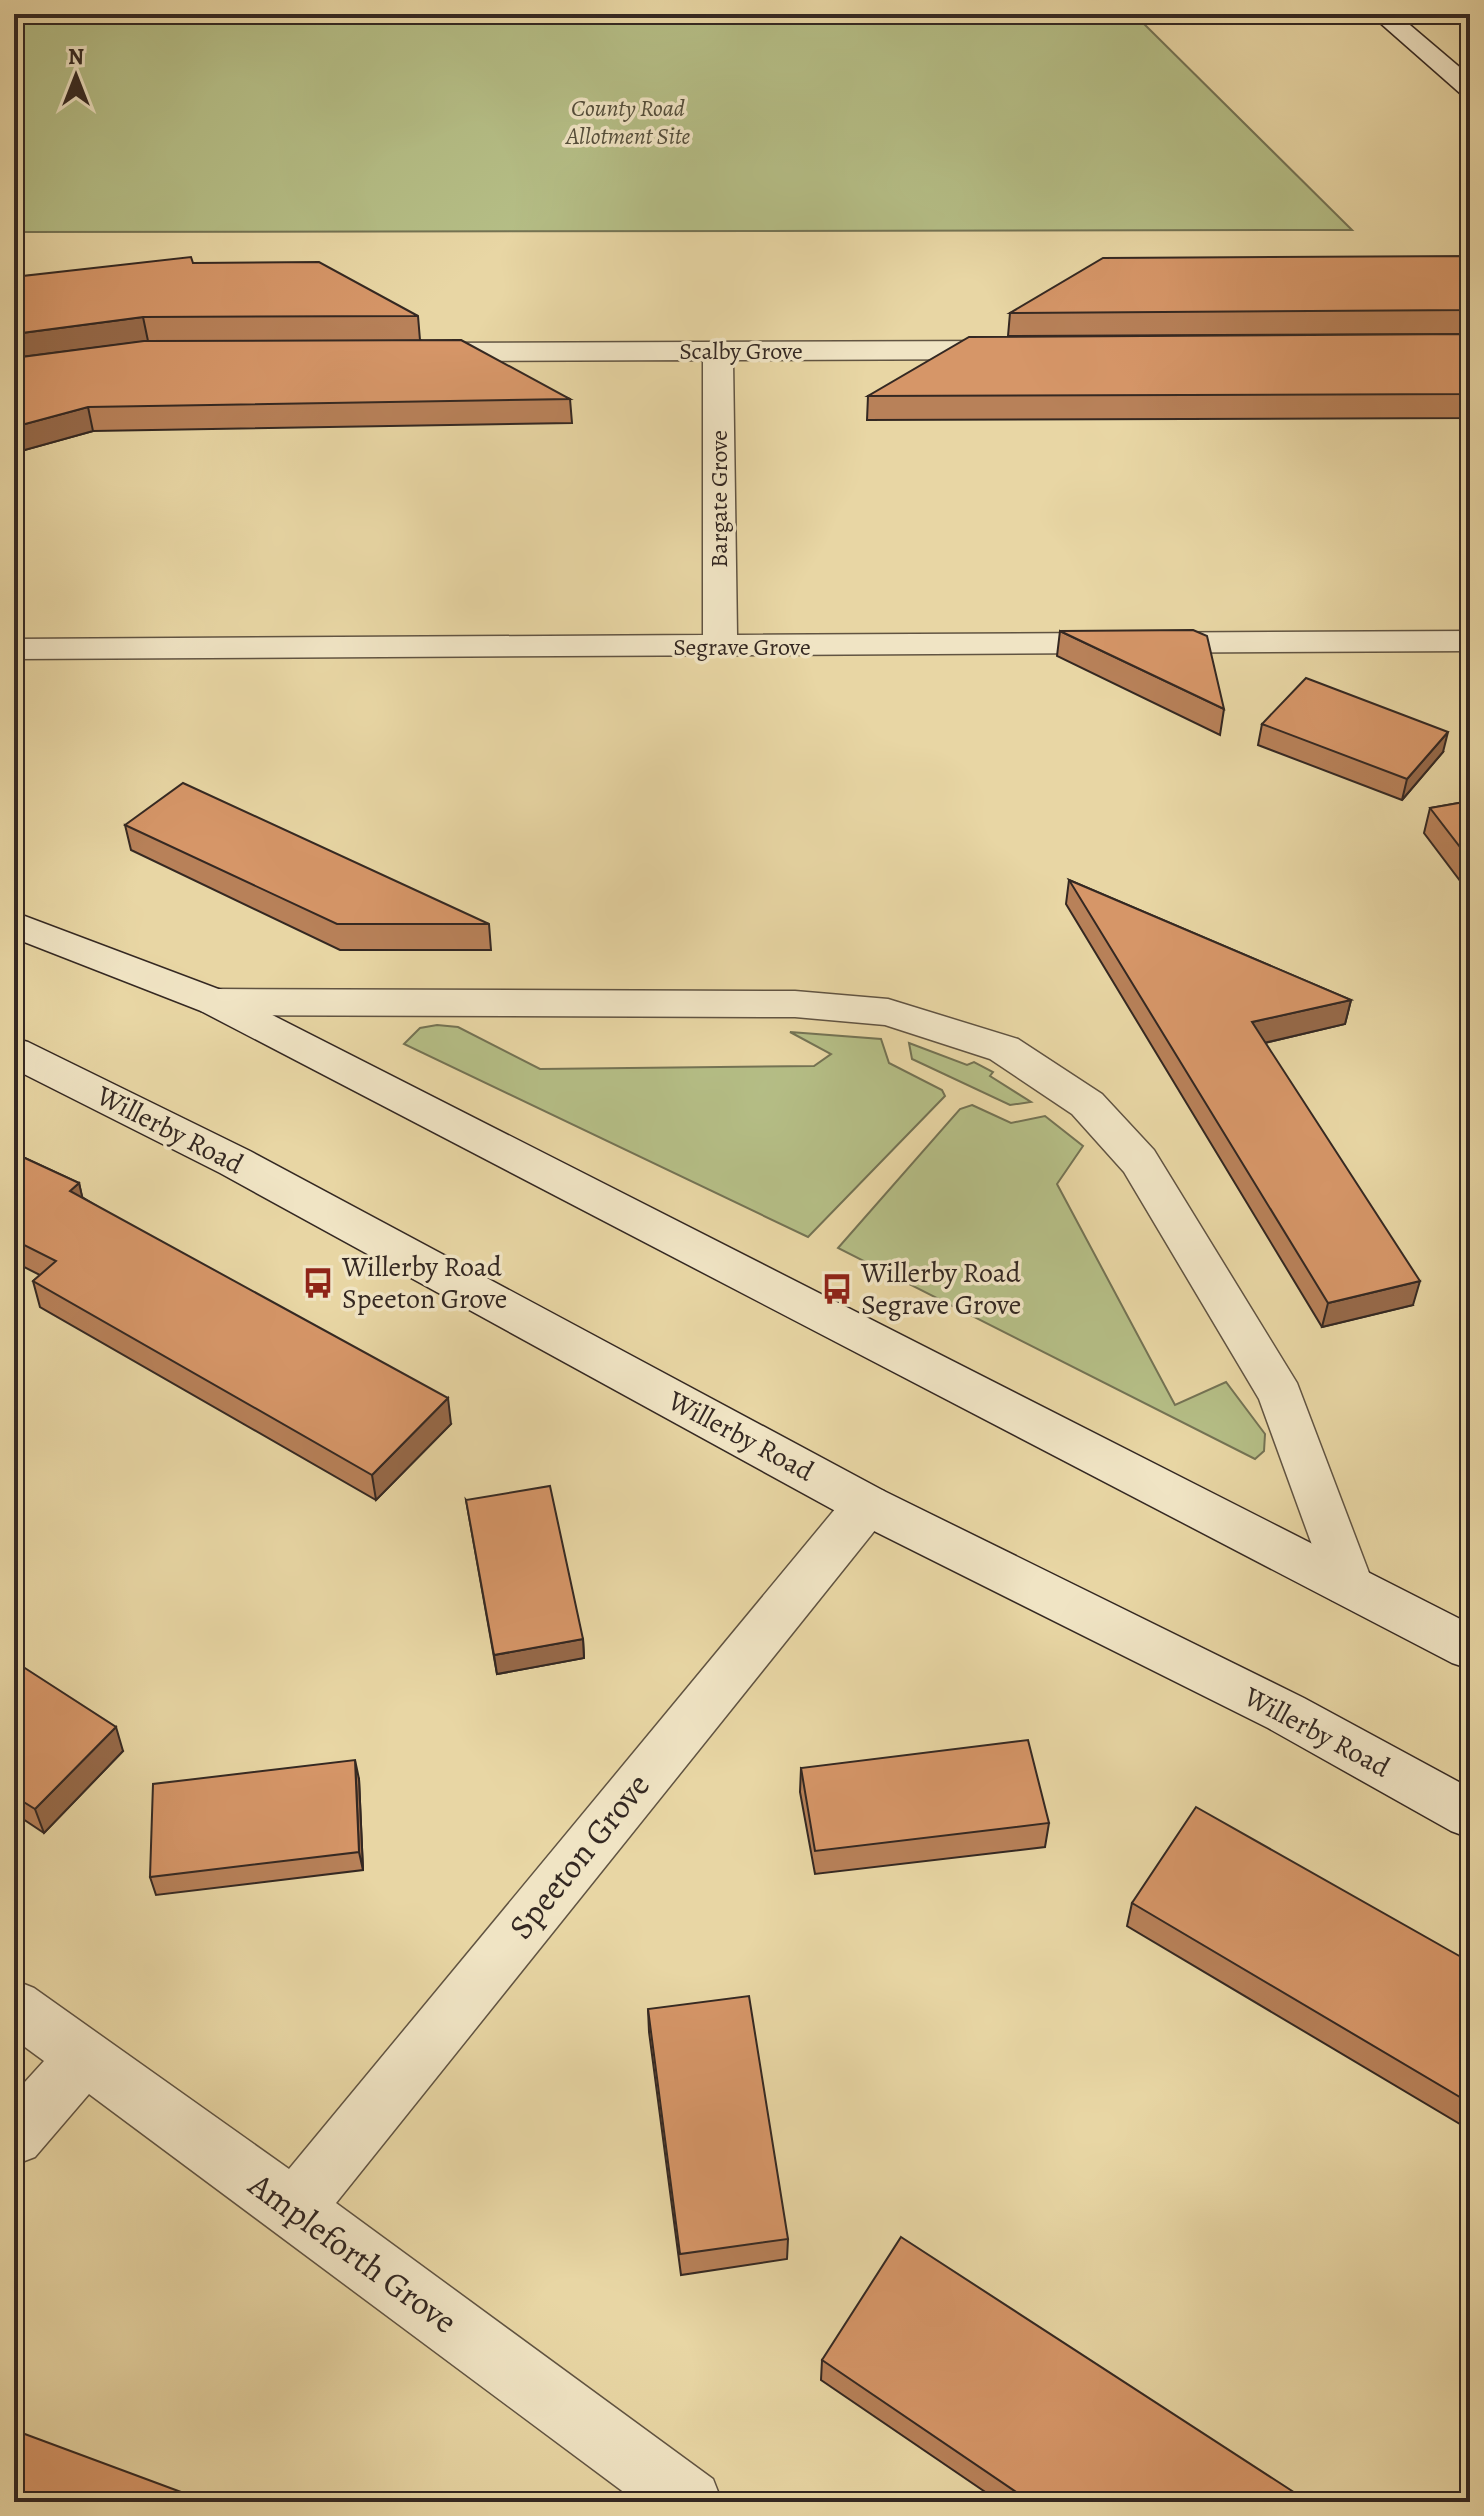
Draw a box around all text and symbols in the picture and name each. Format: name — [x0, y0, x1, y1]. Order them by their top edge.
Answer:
north arrow — [36, 36, 116, 116]
text: N — [68, 42, 84, 72]
park label: County Road Allotment Site — [564, 92, 690, 152]
street label: Scalby Grove — [679, 335, 803, 367]
street label: Bargate Grove — [703, 430, 735, 568]
street label: Segrave Grove — [673, 631, 811, 663]
street label: Willerby Road — [89, 1076, 251, 1184]
place label: Willerby Road Speeton Grove — [341, 1248, 507, 1318]
place label: Willerby Road Segrave Grove — [860, 1254, 1022, 1324]
bus stop icon: Willerby Road Speeton Grove — [301, 1266, 335, 1300]
bus stop icon: Willerby Road Segrave Grove — [820, 1272, 854, 1306]
street label: Willerby Road — [661, 1381, 821, 1491]
street label: Willerby Road — [1237, 1677, 1397, 1787]
street label: Speeton Grove — [498, 1763, 660, 1949]
street label: Ampleforth Grove — [239, 2161, 467, 2344]

